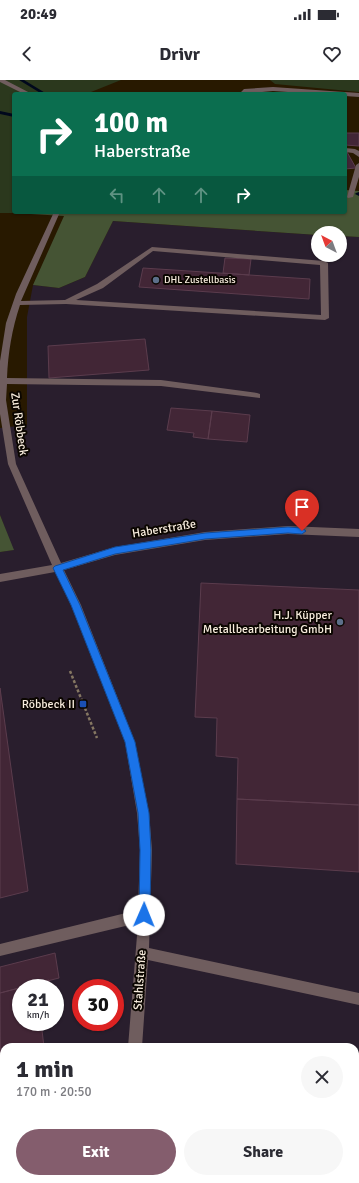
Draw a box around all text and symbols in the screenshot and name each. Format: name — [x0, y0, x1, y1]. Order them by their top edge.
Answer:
text: 20:49 — [20, 5, 57, 23]
icon: back — [16, 43, 38, 65]
text: Drivr — [159, 43, 200, 65]
icon: heart — [321, 43, 343, 65]
text: 100 m — [94, 106, 168, 140]
icon: right — [28, 108, 80, 160]
text: Haberstraße — [94, 140, 191, 162]
icon: left — [106, 184, 128, 206]
icon: ahead — [148, 184, 170, 206]
icon: ahead — [190, 184, 212, 206]
icon: right — [232, 184, 254, 206]
north arrow — [311, 226, 347, 262]
map controls — [311, 226, 347, 262]
place label: DHL Zustellbasis — [164, 274, 236, 286]
marker: DHL Zustellbasis — [151, 275, 161, 285]
street label: Zur Röbbeck — [7, 391, 31, 457]
pin — [285, 490, 319, 531]
icon: arrive — [291, 496, 313, 518]
street label: Haberstraße — [131, 517, 197, 541]
place label: H.J. Küpper Metallbearbeitung GmbH — [203, 608, 333, 637]
marker: H.J. Küpper Metallbearbeitung GmbH — [335, 617, 345, 627]
place label: Röbbeck II — [22, 697, 75, 712]
marker: Röbbeck II — [78, 699, 88, 709]
position arrow — [123, 894, 165, 936]
street label: Stahlstraße — [130, 949, 150, 1011]
speed limit sign: 30 — [72, 979, 124, 1031]
text: 21 — [27, 987, 49, 1012]
text: km/h — [27, 1009, 49, 1021]
text: 1 min — [16, 1054, 74, 1084]
button: close — [301, 1056, 343, 1098]
text: 170 m · 20:50 — [16, 1084, 92, 1100]
button: Exit — [16, 1129, 176, 1175]
button: Share — [184, 1129, 343, 1175]

